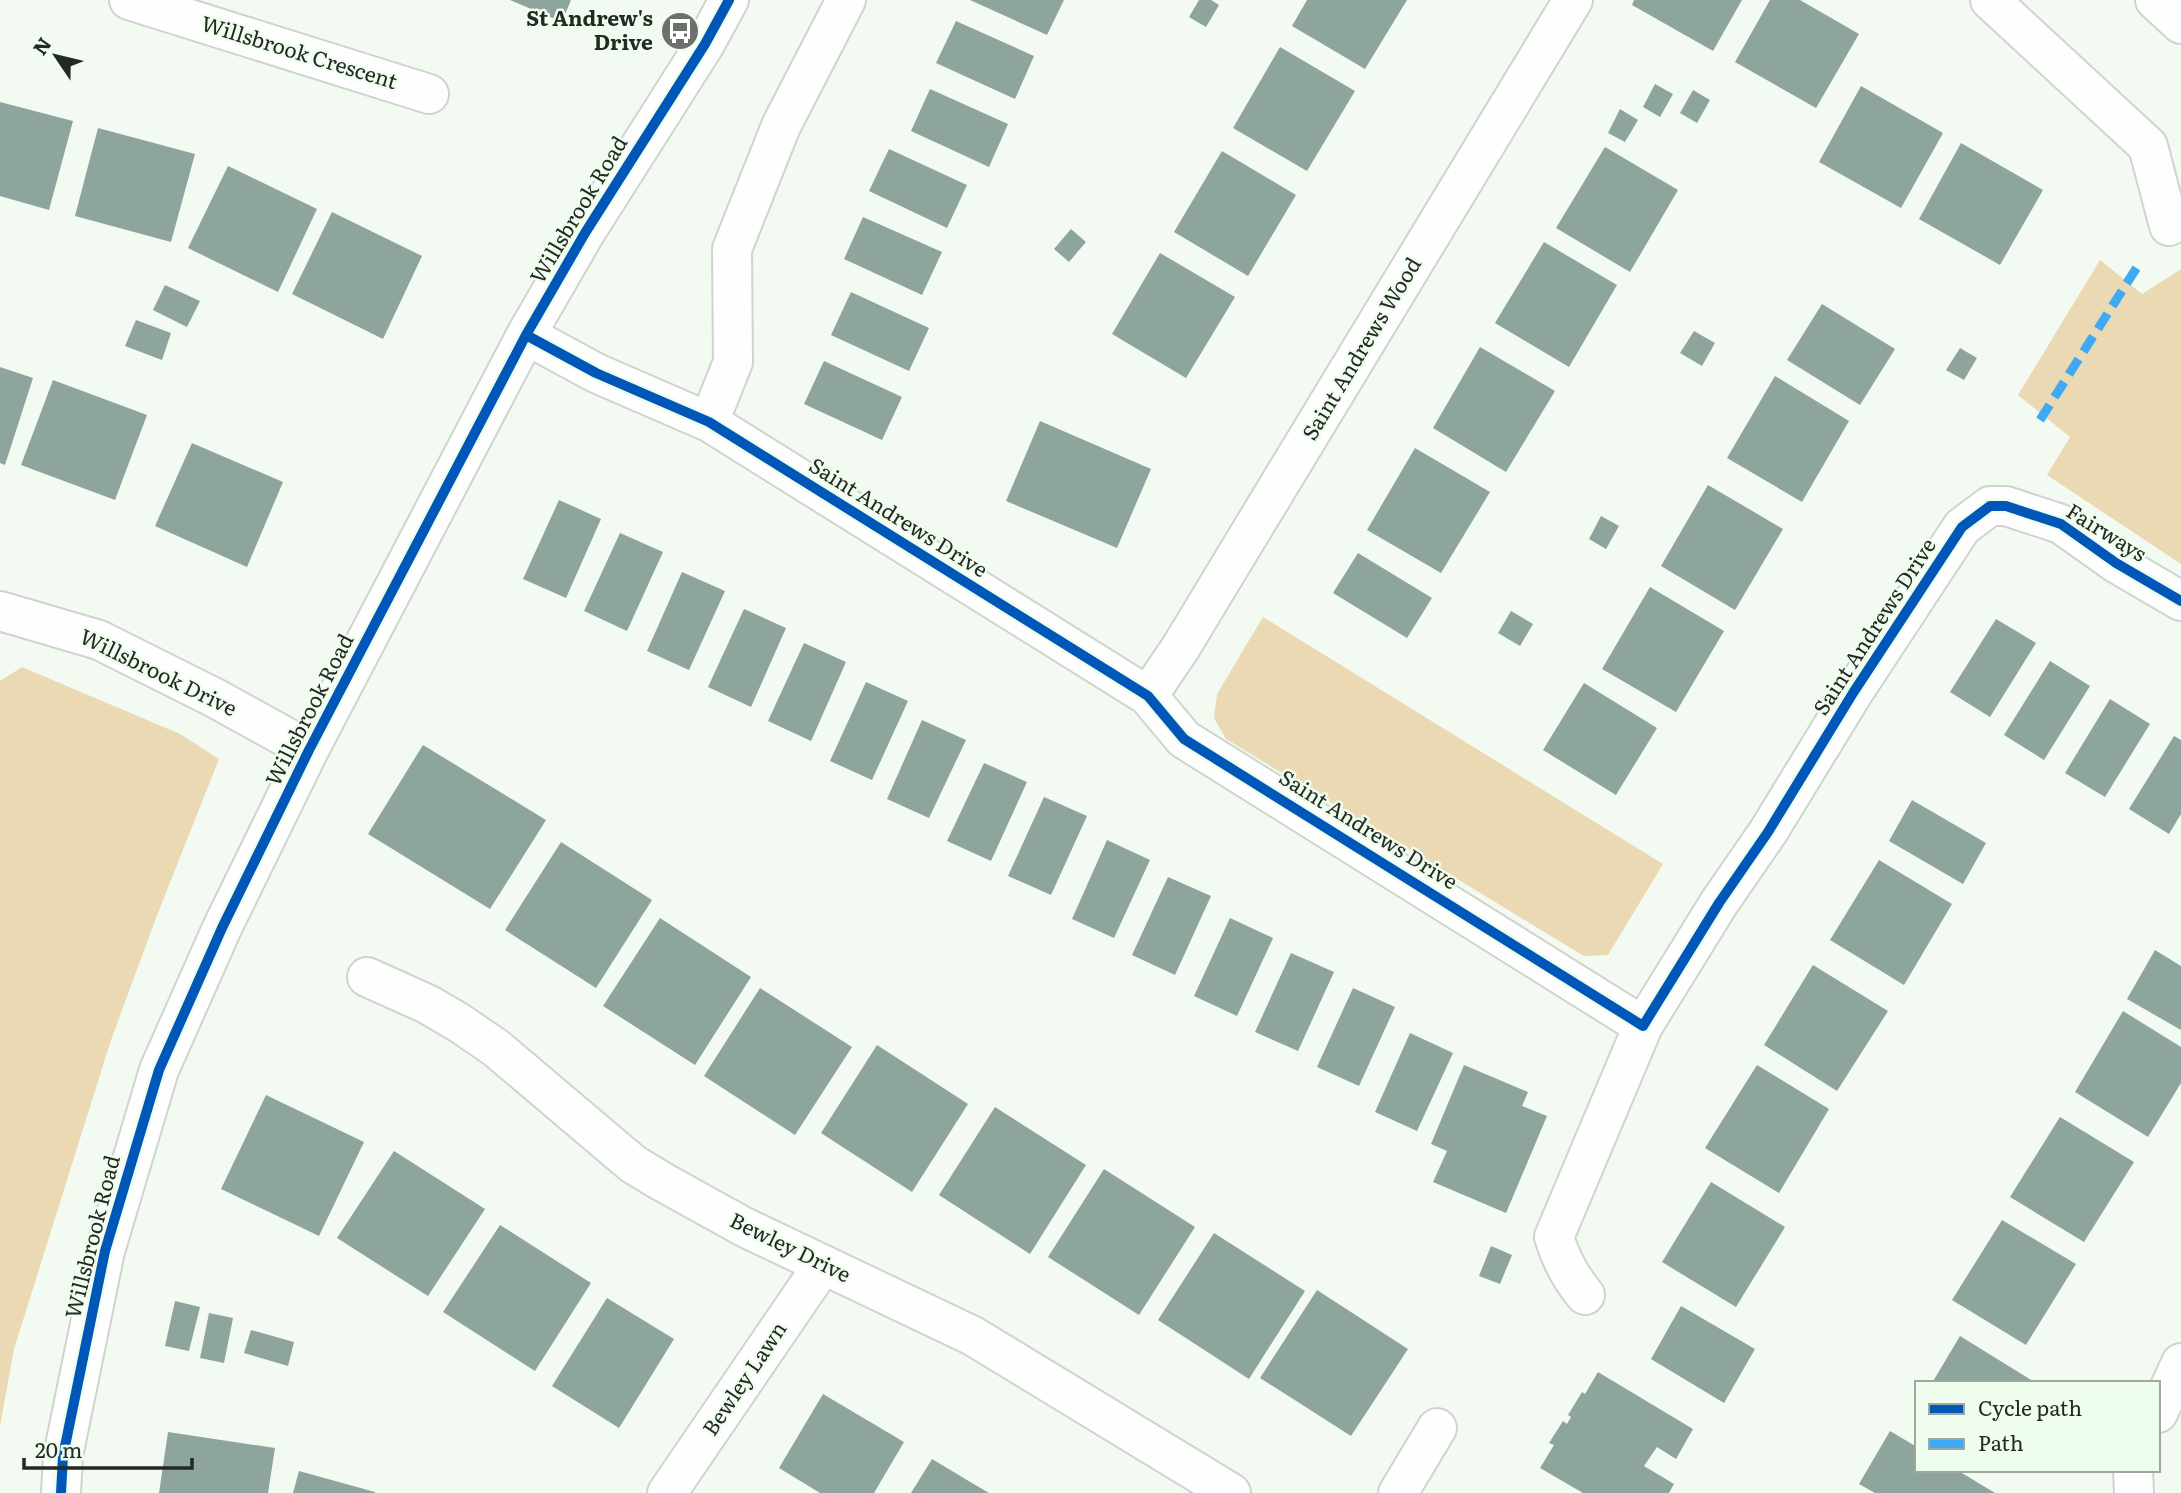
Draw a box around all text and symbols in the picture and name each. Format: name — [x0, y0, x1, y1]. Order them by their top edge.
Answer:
place label: St Andrew's Drive — [526, 1, 653, 56]
street label: Willsbrook Crescent — [198, 6, 402, 95]
bus stop icon: St Andrew's Drive — [659, 10, 701, 52]
north arrow — [21, 21, 91, 91]
text: N — [25, 31, 57, 60]
street label: Willsbrook Road — [521, 129, 633, 288]
street label: Saint Andrews Wood — [1293, 250, 1427, 445]
street label: Saint Andrews Drive — [804, 448, 995, 583]
street label: Fairways — [2061, 494, 2153, 568]
street label: Saint Andrews Drive — [1804, 531, 1942, 720]
street label: Willsbrook Drive — [75, 619, 243, 722]
street label: Willsbrook Road — [256, 627, 360, 790]
street label: Saint Andrews Drive — [1274, 760, 1465, 895]
street label: Willsbrook Road — [55, 1151, 126, 1321]
street label: Bewley Drive — [725, 1203, 857, 1288]
street label: Bewley Lawn — [693, 1314, 793, 1441]
legend — [1915, 1381, 2160, 1472]
text: Cycle path — [1978, 1391, 2082, 1422]
scale bar — [24, 1426, 192, 1470]
text: Path — [1978, 1426, 2024, 1457]
text: 20 m — [35, 1433, 82, 1464]

